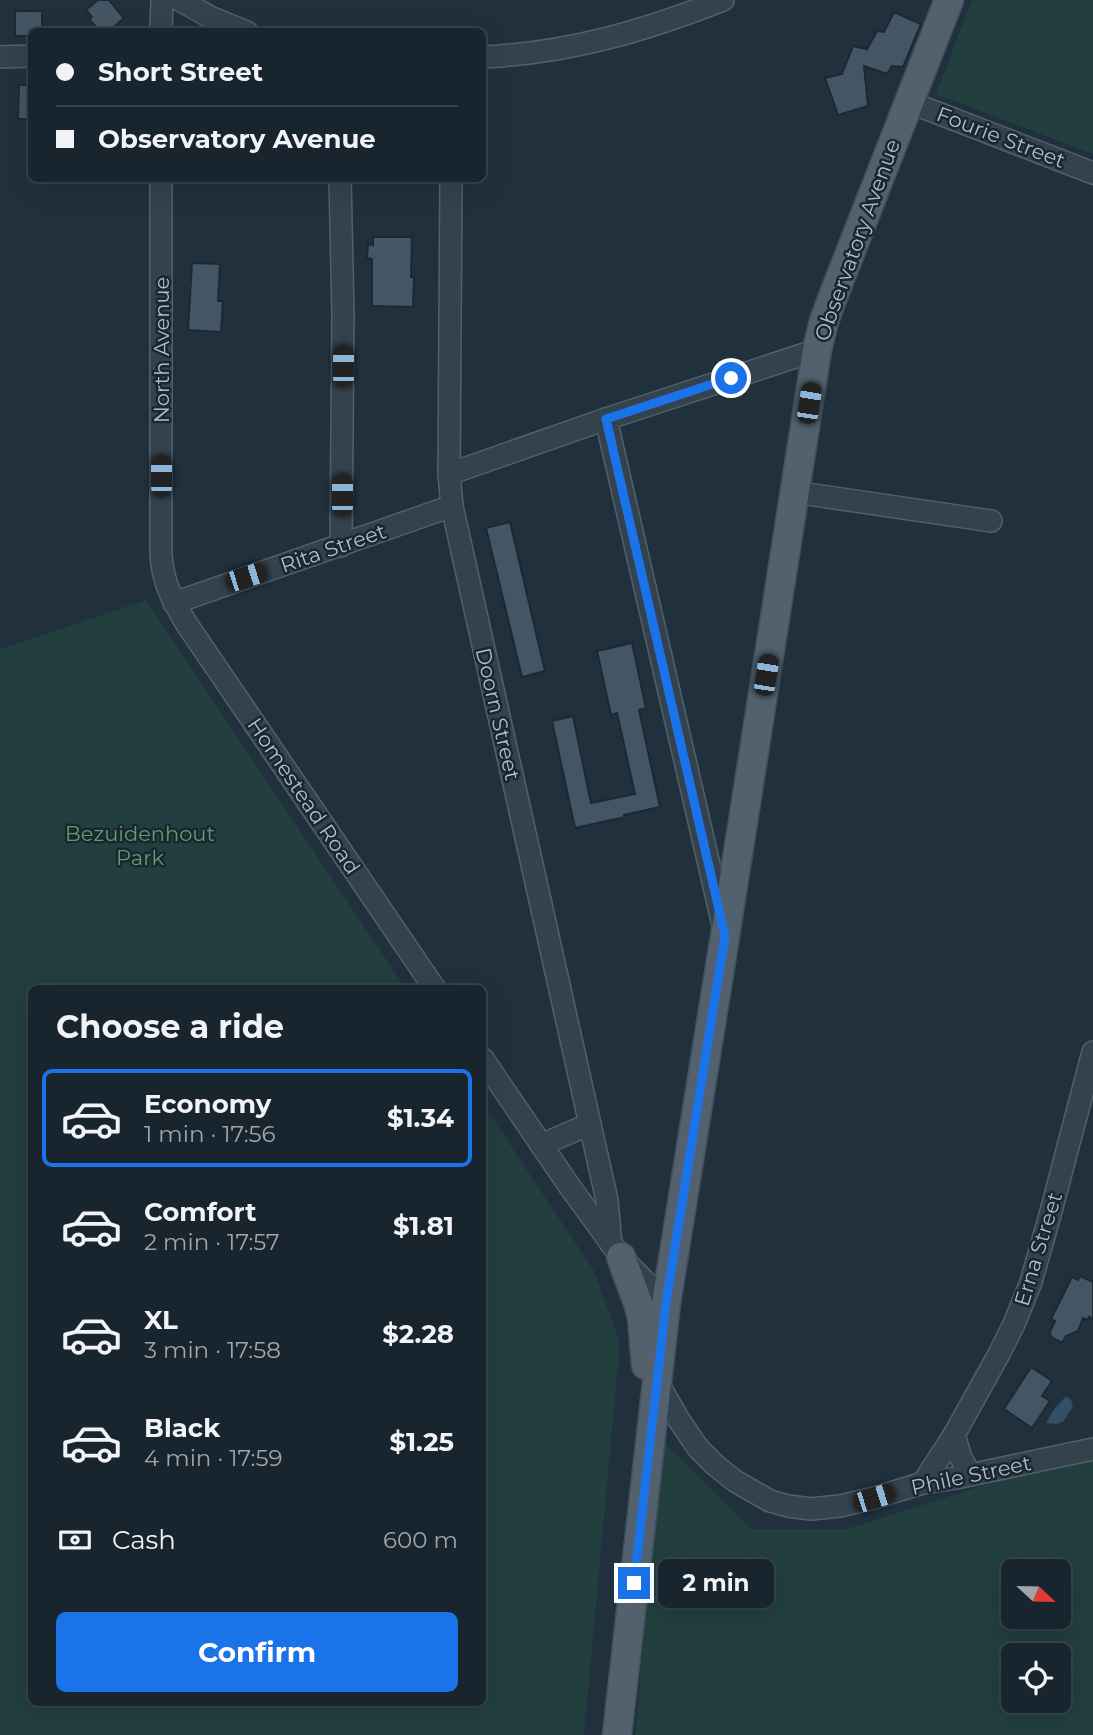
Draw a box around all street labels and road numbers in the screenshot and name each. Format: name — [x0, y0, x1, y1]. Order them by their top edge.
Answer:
street label: Fourie Street — [933, 101, 1069, 173]
street label: Observatory Avenue — [809, 136, 905, 344]
street label: North Avenue — [149, 277, 174, 423]
street label: Rita Street — [277, 518, 389, 578]
street label: Doorn Street — [471, 645, 525, 783]
street label: Homestead Road — [242, 713, 366, 879]
street label: Erna Street — [1009, 1189, 1067, 1309]
street label: Phile Street — [909, 1450, 1033, 1500]

